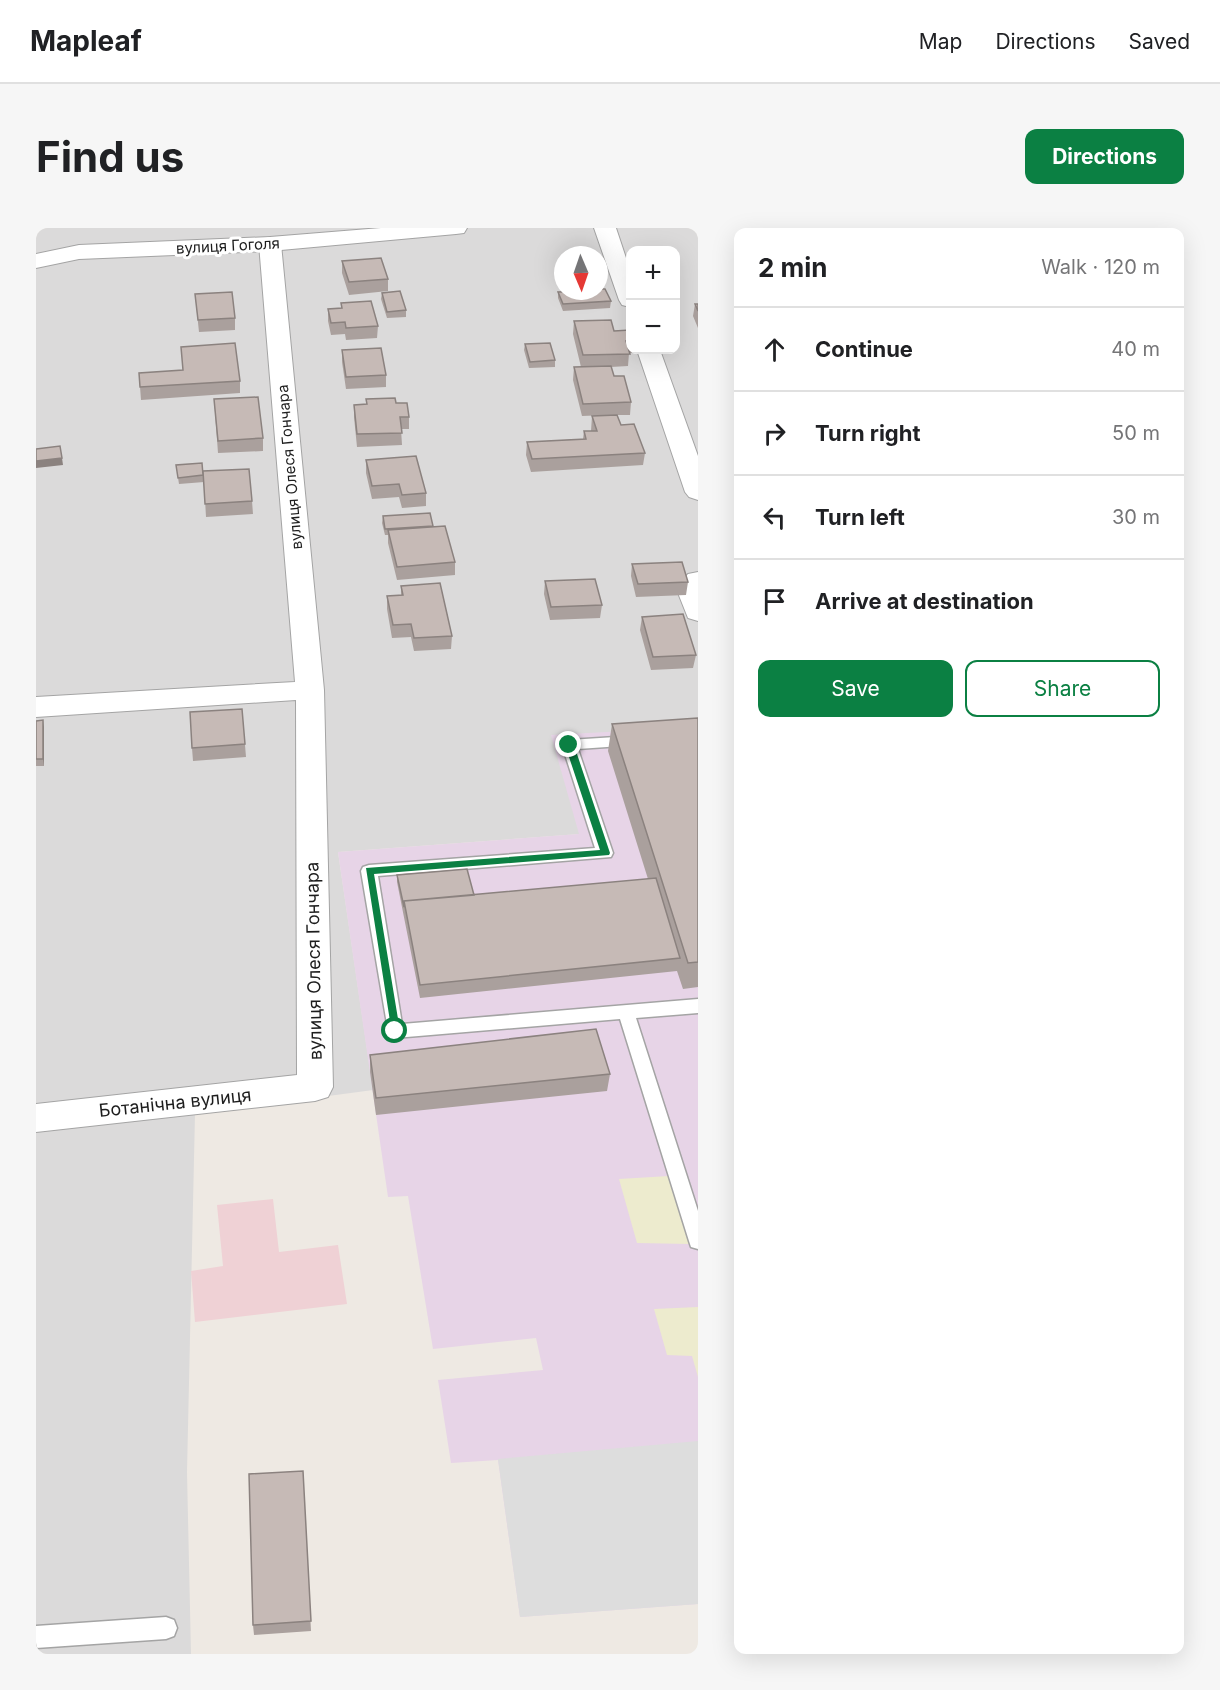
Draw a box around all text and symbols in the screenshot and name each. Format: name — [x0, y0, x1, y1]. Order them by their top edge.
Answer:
text: Mapleaf — [30, 24, 142, 58]
text: Map — [919, 29, 962, 54]
text: Directions — [995, 29, 1096, 54]
text: Saved — [1129, 29, 1190, 54]
button: Directions — [1025, 129, 1184, 184]
text: Find us — [36, 131, 184, 182]
street label: вулиця Гоголя — [176, 233, 280, 258]
north arrow — [554, 246, 608, 300]
map controls — [626, 246, 680, 354]
button: + — [626, 246, 680, 300]
text: 2 min — [758, 252, 828, 283]
text: Walk · 120 m — [1041, 255, 1160, 279]
button: − — [626, 300, 680, 354]
icon: ahead — [758, 333, 791, 366]
text: Continue — [815, 336, 913, 362]
text: 40 m — [1111, 337, 1160, 361]
street label: вулиця Олеся Гончара — [273, 384, 306, 550]
icon: right — [758, 417, 791, 450]
text: Turn right — [815, 420, 921, 446]
text: 50 m — [1112, 421, 1160, 445]
icon: left — [758, 501, 791, 534]
text: Turn left — [815, 504, 905, 530]
text: 30 m — [1112, 505, 1160, 529]
icon: arrive — [758, 585, 791, 618]
text: Arrive at destination — [815, 588, 1034, 614]
button: Save — [758, 660, 953, 717]
button: Share — [965, 660, 1160, 717]
route end — [555, 731, 581, 757]
street label: вулиця Олеся Гончара — [301, 862, 326, 1060]
route start — [381, 1017, 407, 1043]
street label: Ботанічна вулиця — [98, 1084, 252, 1121]

